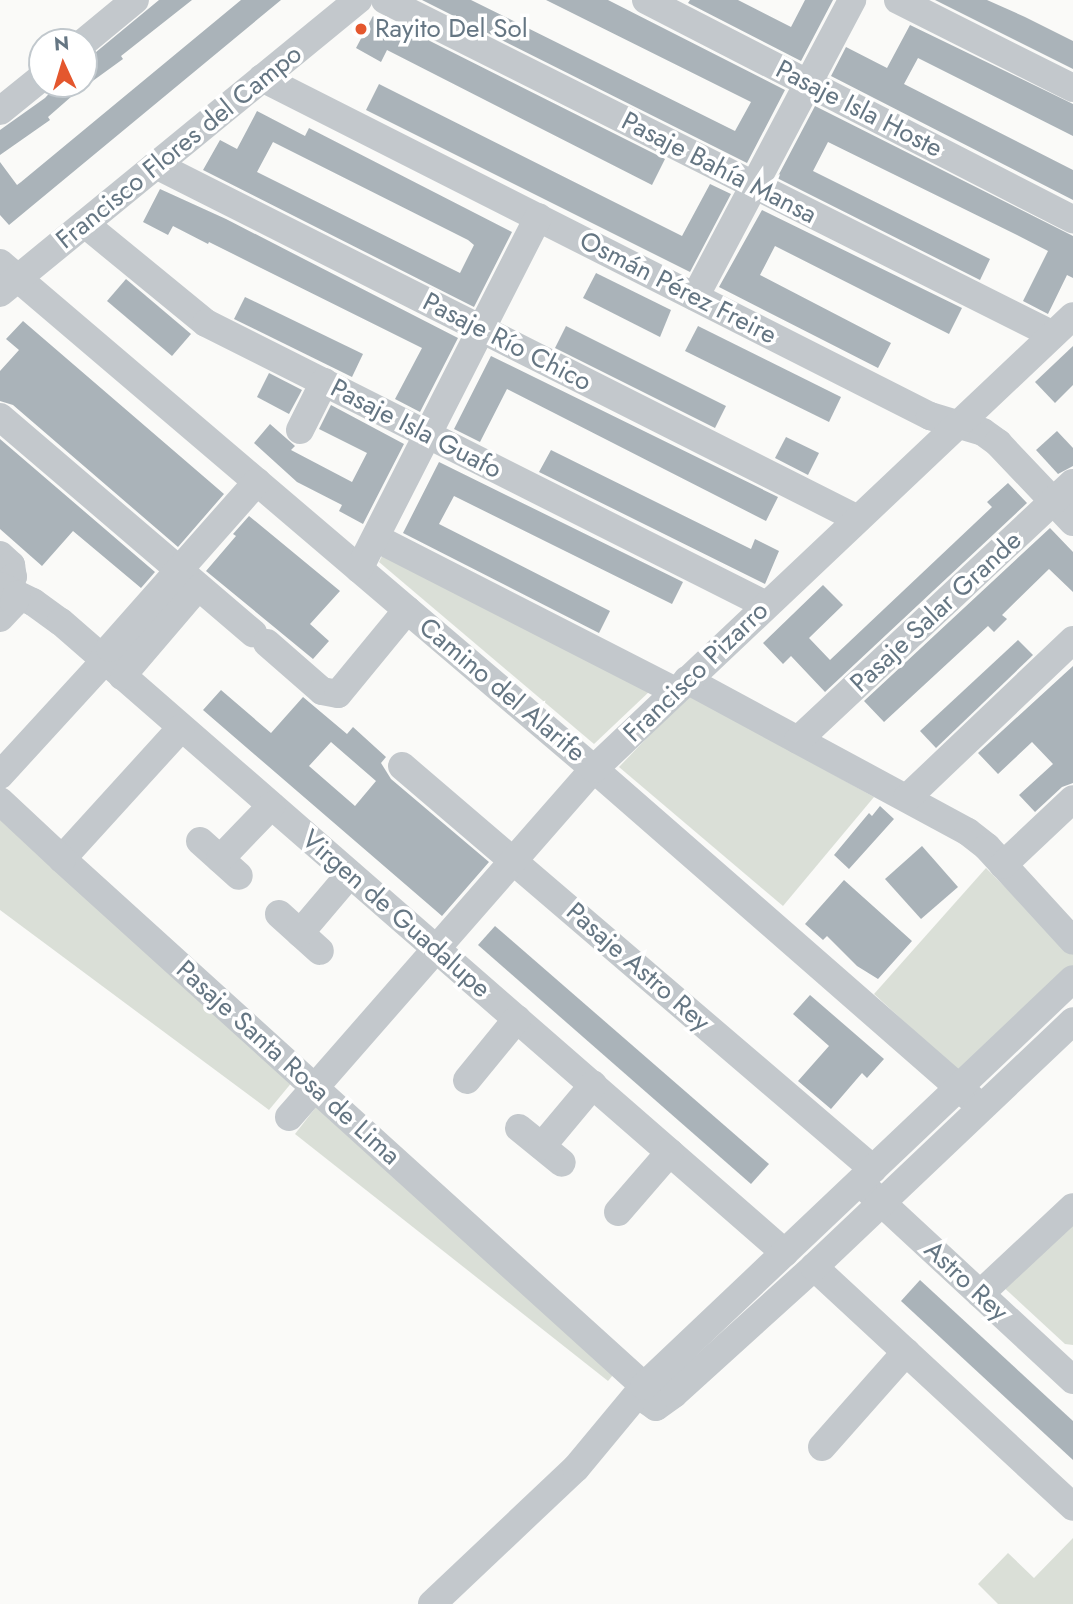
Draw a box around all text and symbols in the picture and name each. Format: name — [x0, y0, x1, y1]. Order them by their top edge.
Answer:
place label: Rayito Del Sol — [375, 13, 528, 45]
marker: Rayito Del Sol — [353, 21, 369, 37]
north arrow — [28, 28, 98, 98]
text: N — [53, 30, 70, 58]
street label: Francisco Flores del Campo — [50, 38, 308, 256]
street label: Pasaje Isla Hoste — [771, 54, 947, 164]
street label: Pasaje Bahía Mansa — [616, 105, 822, 231]
street label: Osmán Pérez Freire — [574, 225, 782, 351]
street label: Pasaje Río Chico — [418, 286, 596, 398]
street label: Pasaje Isla Guafo — [325, 372, 507, 486]
street label: Pasaje Salar Grande — [844, 525, 1028, 699]
street label: Francisco Pizarro — [617, 595, 775, 749]
street label: Camino del Alarife — [413, 611, 591, 769]
street label: Virgen de Guadalupe — [295, 824, 497, 1004]
street label: Pasaje Astro Rey — [560, 896, 716, 1038]
street label: Pasaje Santa Rosa de Lima — [170, 954, 406, 1172]
street label: Astro Rey — [918, 1234, 1014, 1328]

